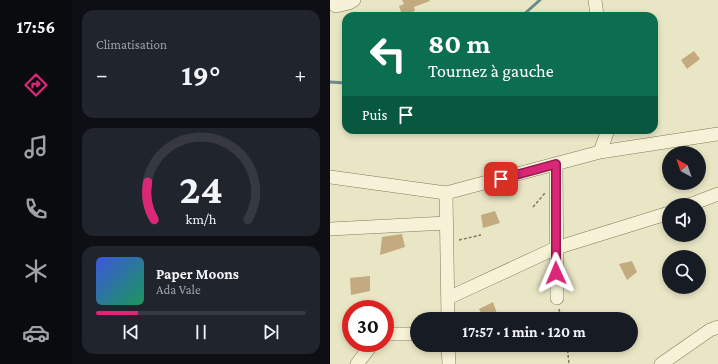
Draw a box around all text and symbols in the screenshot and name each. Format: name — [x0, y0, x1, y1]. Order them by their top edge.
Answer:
text: 17:56 — [17, 17, 55, 37]
icon: left — [362, 28, 414, 80]
text: 80 m — [428, 28, 490, 59]
text: Climatisation — [96, 37, 167, 52]
text: 19° — [181, 58, 221, 91]
text: Tournez à gauche — [428, 61, 554, 81]
text: − — [96, 62, 108, 87]
text: + — [294, 62, 306, 87]
icon: directions — [22, 71, 50, 99]
icon: arrive — [395, 104, 417, 126]
text: Puis — [362, 107, 387, 123]
icon: music — [22, 133, 50, 161]
north arrow — [662, 146, 706, 190]
map controls — [662, 146, 706, 294]
pin — [484, 162, 518, 196]
text: 24 — [179, 166, 223, 212]
icon: arrive — [490, 168, 512, 190]
icon: phone — [22, 195, 50, 223]
button: sound — [662, 198, 706, 242]
text: km/h — [186, 211, 217, 227]
button: search — [662, 250, 706, 294]
position arrow — [535, 252, 577, 294]
icon: climate — [22, 257, 50, 285]
text: Paper Moons — [156, 266, 239, 282]
text: Ada Vale — [156, 282, 201, 297]
speed limit sign: 30 — [342, 300, 394, 352]
icon: car — [22, 319, 50, 347]
icon: previous — [120, 321, 142, 343]
icon: pause — [190, 321, 212, 343]
icon: next — [260, 321, 282, 343]
text: 17:57 · 1 min · 120 m — [462, 324, 586, 340]

